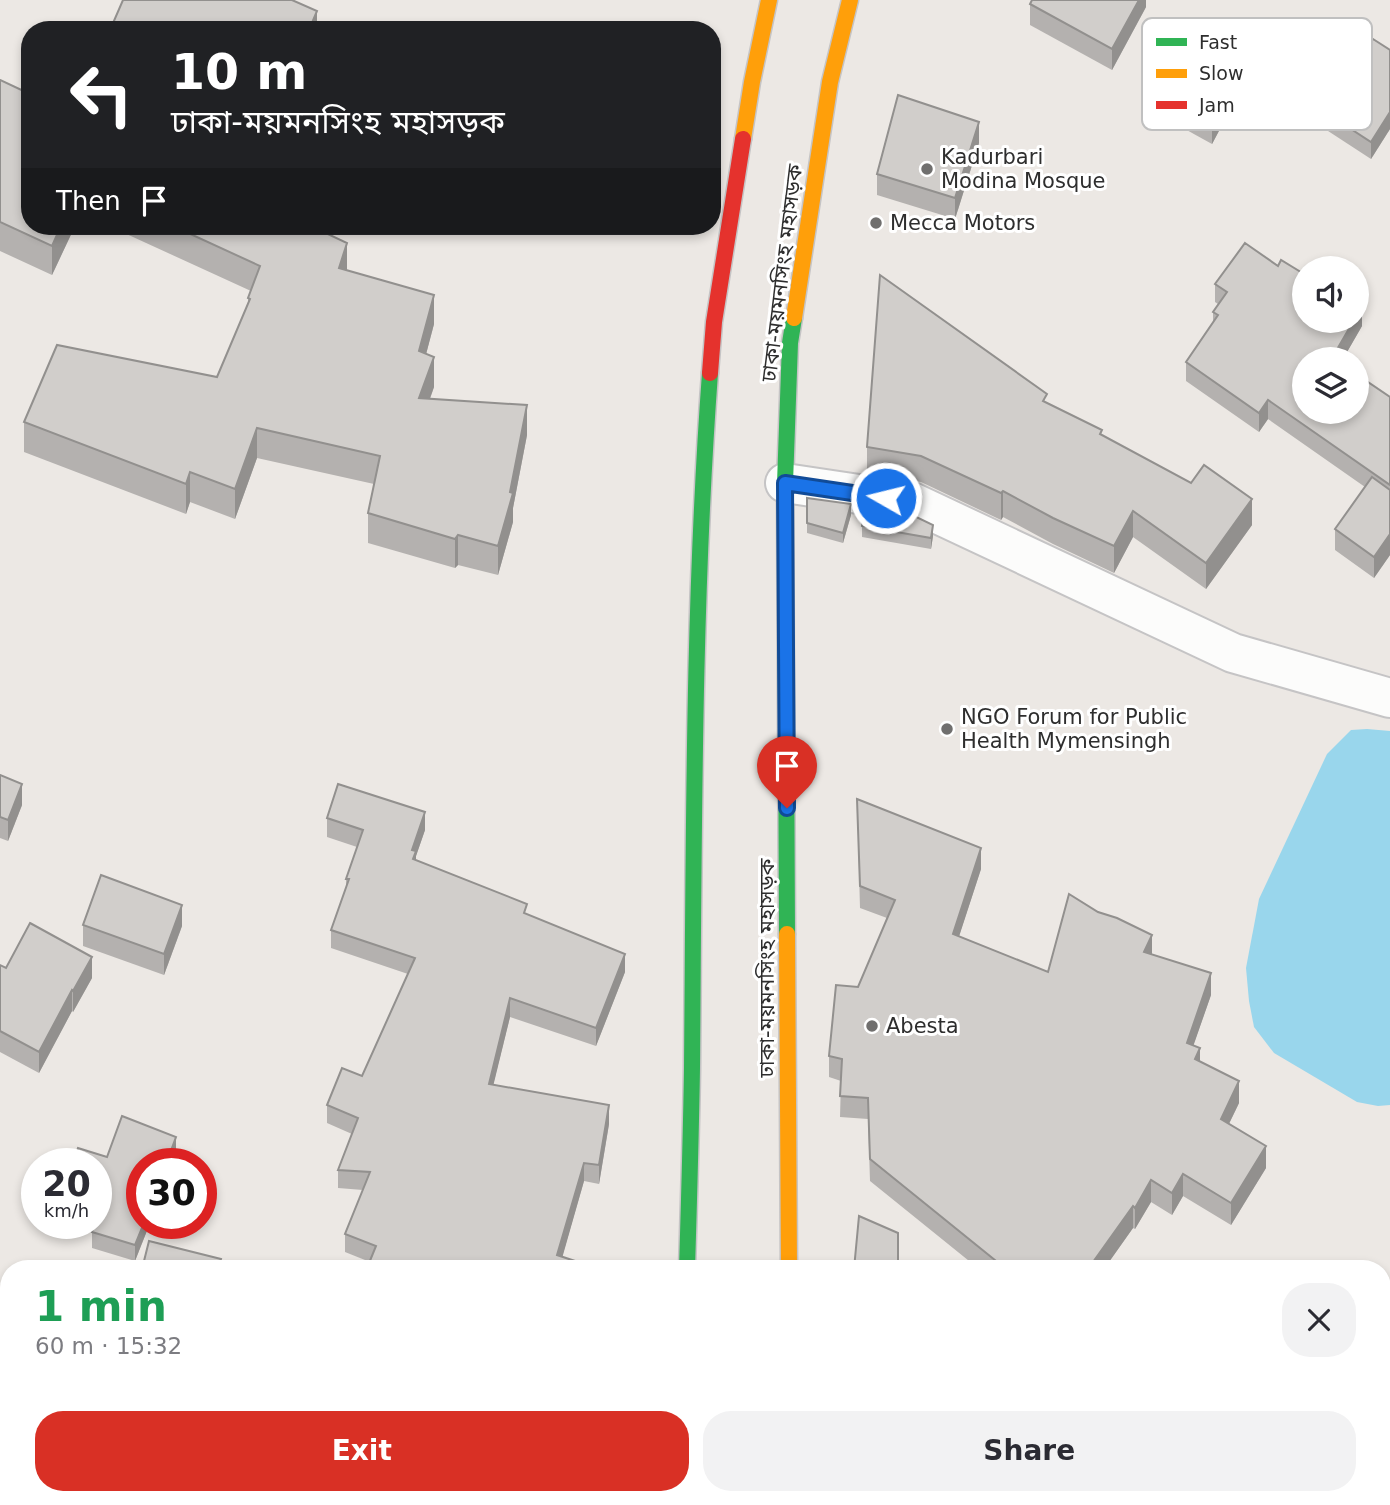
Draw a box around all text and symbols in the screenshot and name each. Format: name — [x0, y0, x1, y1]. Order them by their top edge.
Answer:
legend — [1142, 18, 1372, 130]
text: Fast — [1199, 31, 1237, 53]
text: 10 m — [171, 44, 307, 101]
icon: left — [56, 49, 147, 140]
text: Slow — [1199, 62, 1244, 84]
text: Jam — [1198, 94, 1235, 116]
text: ঢাকা-ময়মনসিংহ মহাসড়ক — [171, 103, 505, 141]
place label: Kadurbari Modina Mosque — [941, 145, 1105, 193]
marker: Kadurbari Modina Mosque — [919, 161, 935, 177]
street label: ঢাকা-ময়মনসিংহ মহাসড়ক — [757, 162, 807, 384]
icon: arrive — [135, 182, 173, 220]
text: Then — [56, 186, 121, 216]
place label: Mecca Motors — [890, 211, 1035, 235]
marker: Mecca Motors — [868, 215, 884, 231]
map controls — [1292, 256, 1369, 424]
button: sound — [1292, 256, 1369, 333]
button: layers — [1292, 347, 1369, 424]
position arrow — [849, 461, 923, 535]
place label: NGO Forum for Public Health Mymensingh — [961, 705, 1187, 753]
marker: NGO Forum for Public Health Mymensingh — [939, 721, 955, 737]
pin — [757, 736, 817, 808]
icon: arrive — [768, 747, 806, 785]
street label: ঢাকা-ময়মনসিংহ মহাসড়ক — [755, 857, 779, 1079]
place label: Abesta — [886, 1014, 959, 1038]
marker: Abesta — [864, 1018, 880, 1034]
speed limit sign: 30 — [126, 1148, 217, 1239]
text: 20 — [42, 1164, 91, 1204]
text: km/h — [44, 1200, 89, 1221]
text: 1 min — [35, 1282, 167, 1331]
button: close — [1282, 1283, 1356, 1357]
text: 60 m · 15:32 — [35, 1333, 182, 1359]
button: Exit — [35, 1411, 689, 1491]
button: Share — [703, 1411, 1356, 1491]

